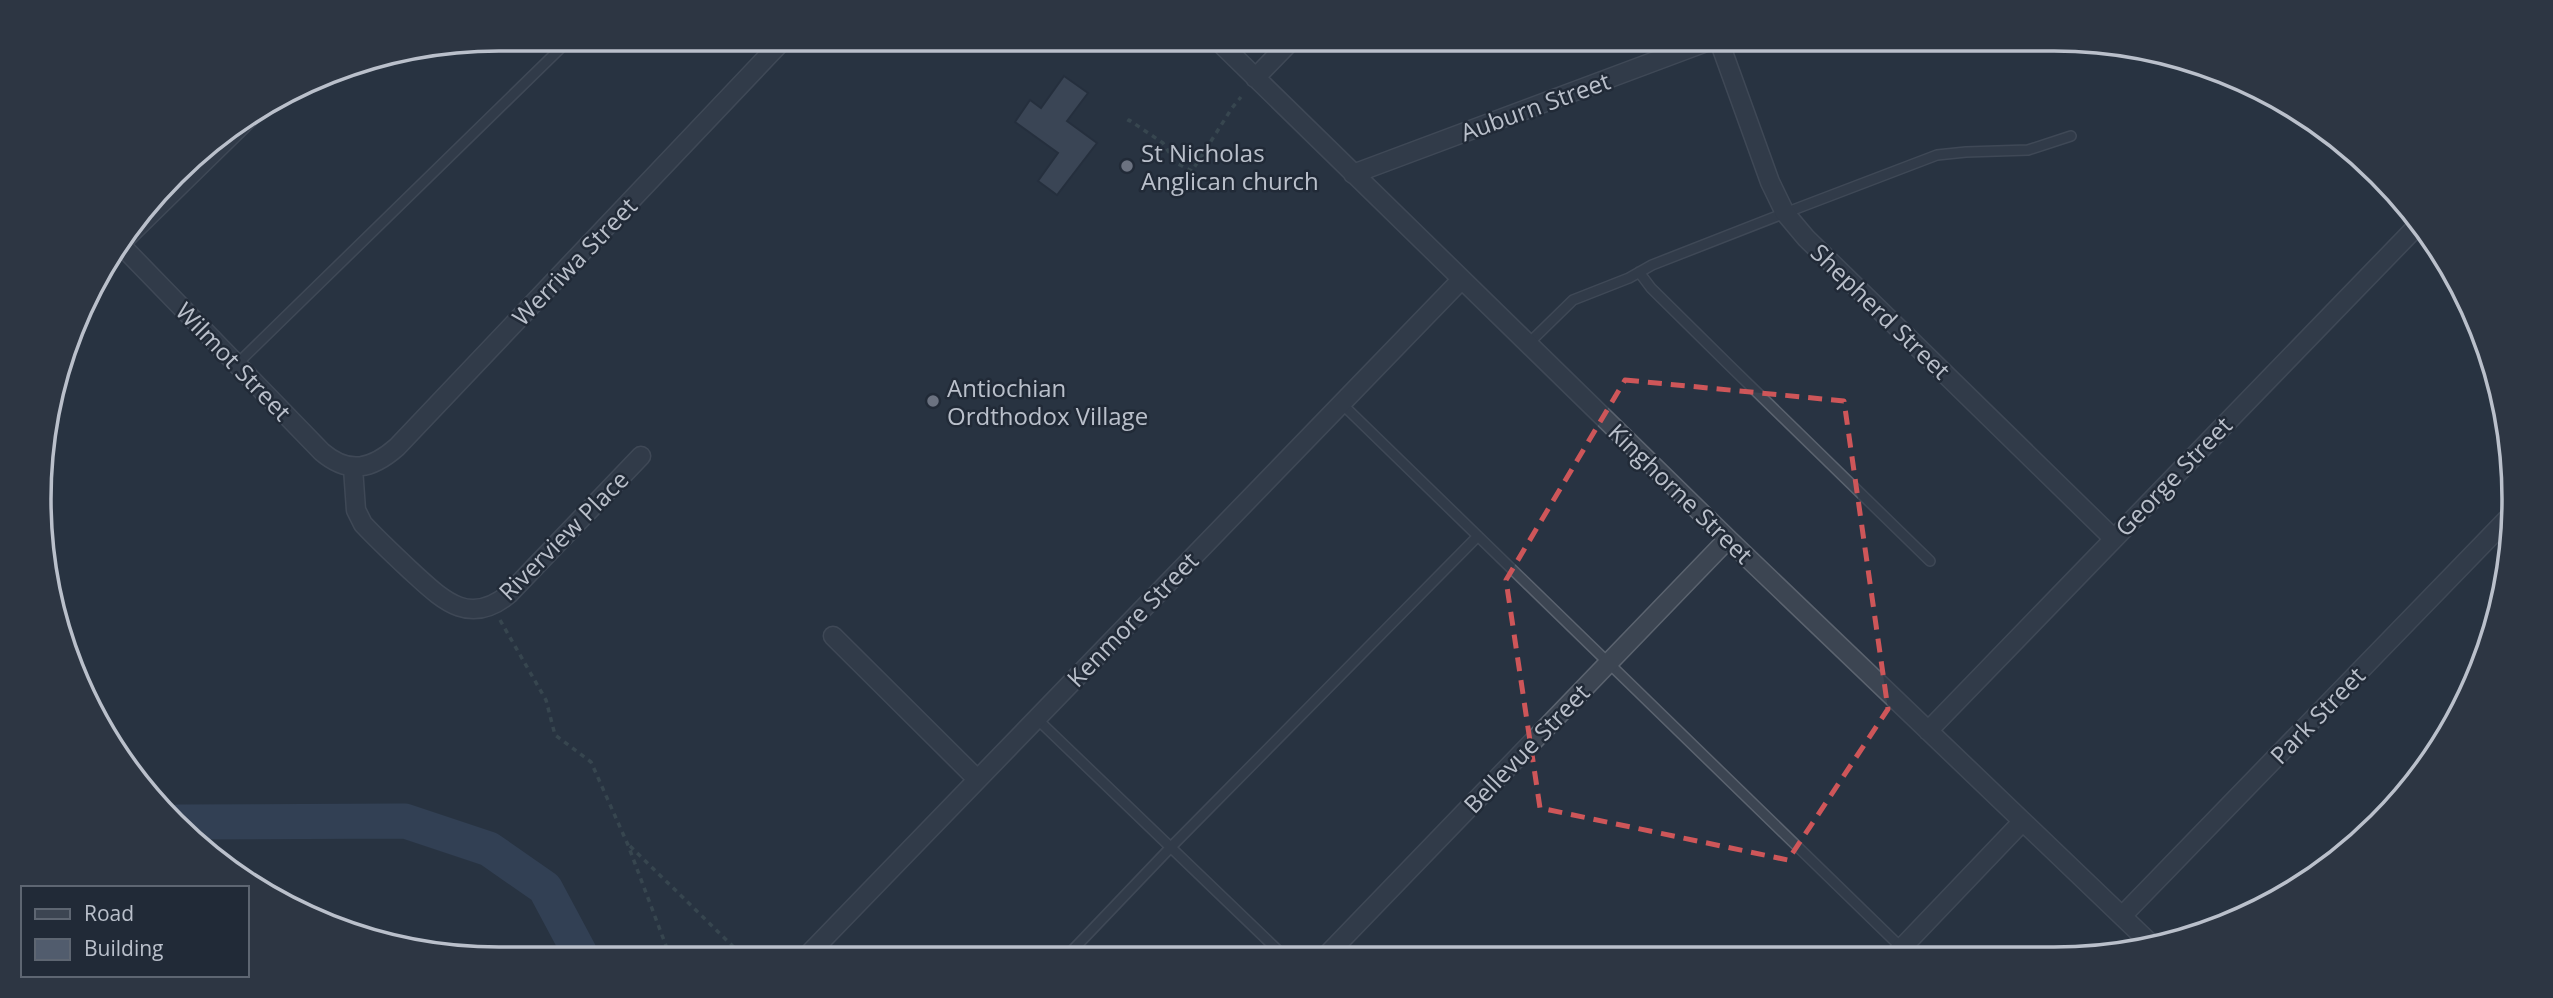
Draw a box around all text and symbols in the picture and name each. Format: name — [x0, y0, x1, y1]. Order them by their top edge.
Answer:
street label: Auburn Street — [1456, 64, 1614, 148]
place label: St Nicholas Anglican church — [1141, 136, 1319, 197]
marker: St Nicholas Anglican church — [1119, 158, 1135, 174]
street label: Werriwa Street — [504, 190, 644, 332]
street label: Shepherd Street — [1804, 236, 1958, 386]
street label: Wilmot Street — [169, 295, 299, 427]
place label: Antiochian Ordthodox Village — [947, 371, 1148, 432]
marker: Antiochian Ordthodox Village — [925, 393, 941, 409]
street label: George Street — [2107, 409, 2239, 543]
street label: Kinghorne Street — [1602, 416, 1760, 570]
street label: Riverview Place — [491, 463, 635, 607]
street label: Kenmore Street — [1059, 544, 1205, 694]
street label: Park Street — [2262, 659, 2372, 771]
street label: Bellevue Street — [1456, 676, 1596, 820]
legend — [21, 886, 248, 977]
text: Road — [84, 899, 134, 927]
text: Building — [84, 934, 163, 962]

